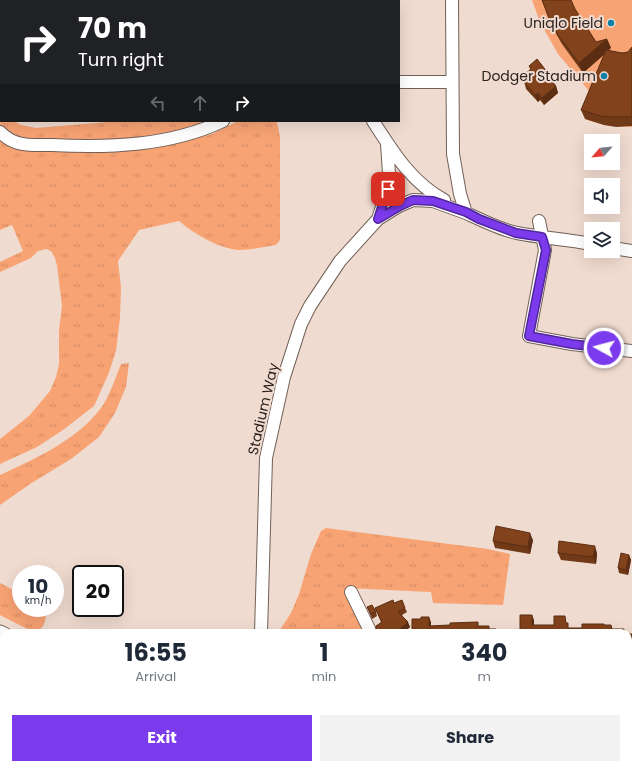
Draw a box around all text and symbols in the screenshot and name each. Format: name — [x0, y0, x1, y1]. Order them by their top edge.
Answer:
text: 70 m — [78, 9, 147, 48]
place label: Uniqlo Field — [523, 13, 603, 33]
icon: right — [12, 16, 64, 68]
marker: Uniqlo Field — [606, 18, 616, 28]
text: Turn right — [78, 47, 164, 72]
place label: Dodger Stadium — [482, 66, 596, 86]
marker: Dodger Stadium — [599, 71, 609, 81]
icon: left — [147, 92, 169, 114]
icon: ahead — [189, 92, 211, 114]
icon: right — [231, 92, 253, 114]
north arrow — [584, 134, 620, 170]
map controls — [584, 134, 620, 258]
pin — [371, 172, 405, 206]
icon: arrive — [377, 178, 399, 200]
button: sound — [584, 178, 620, 214]
button: layers — [584, 222, 620, 258]
position arrow — [583, 327, 625, 369]
street label: Stadium Way — [243, 361, 283, 457]
speed limit sign: 20 — [72, 565, 124, 617]
text: 10 — [28, 572, 48, 600]
text: km/h — [25, 593, 51, 608]
text: 16:55 — [125, 636, 187, 669]
text: 1 — [319, 636, 328, 669]
text: 340 — [461, 636, 507, 669]
text: Arrival — [135, 667, 176, 686]
text: min — [311, 667, 336, 686]
text: m — [478, 667, 491, 686]
button: Exit — [12, 715, 312, 761]
button: Share — [320, 715, 620, 761]

